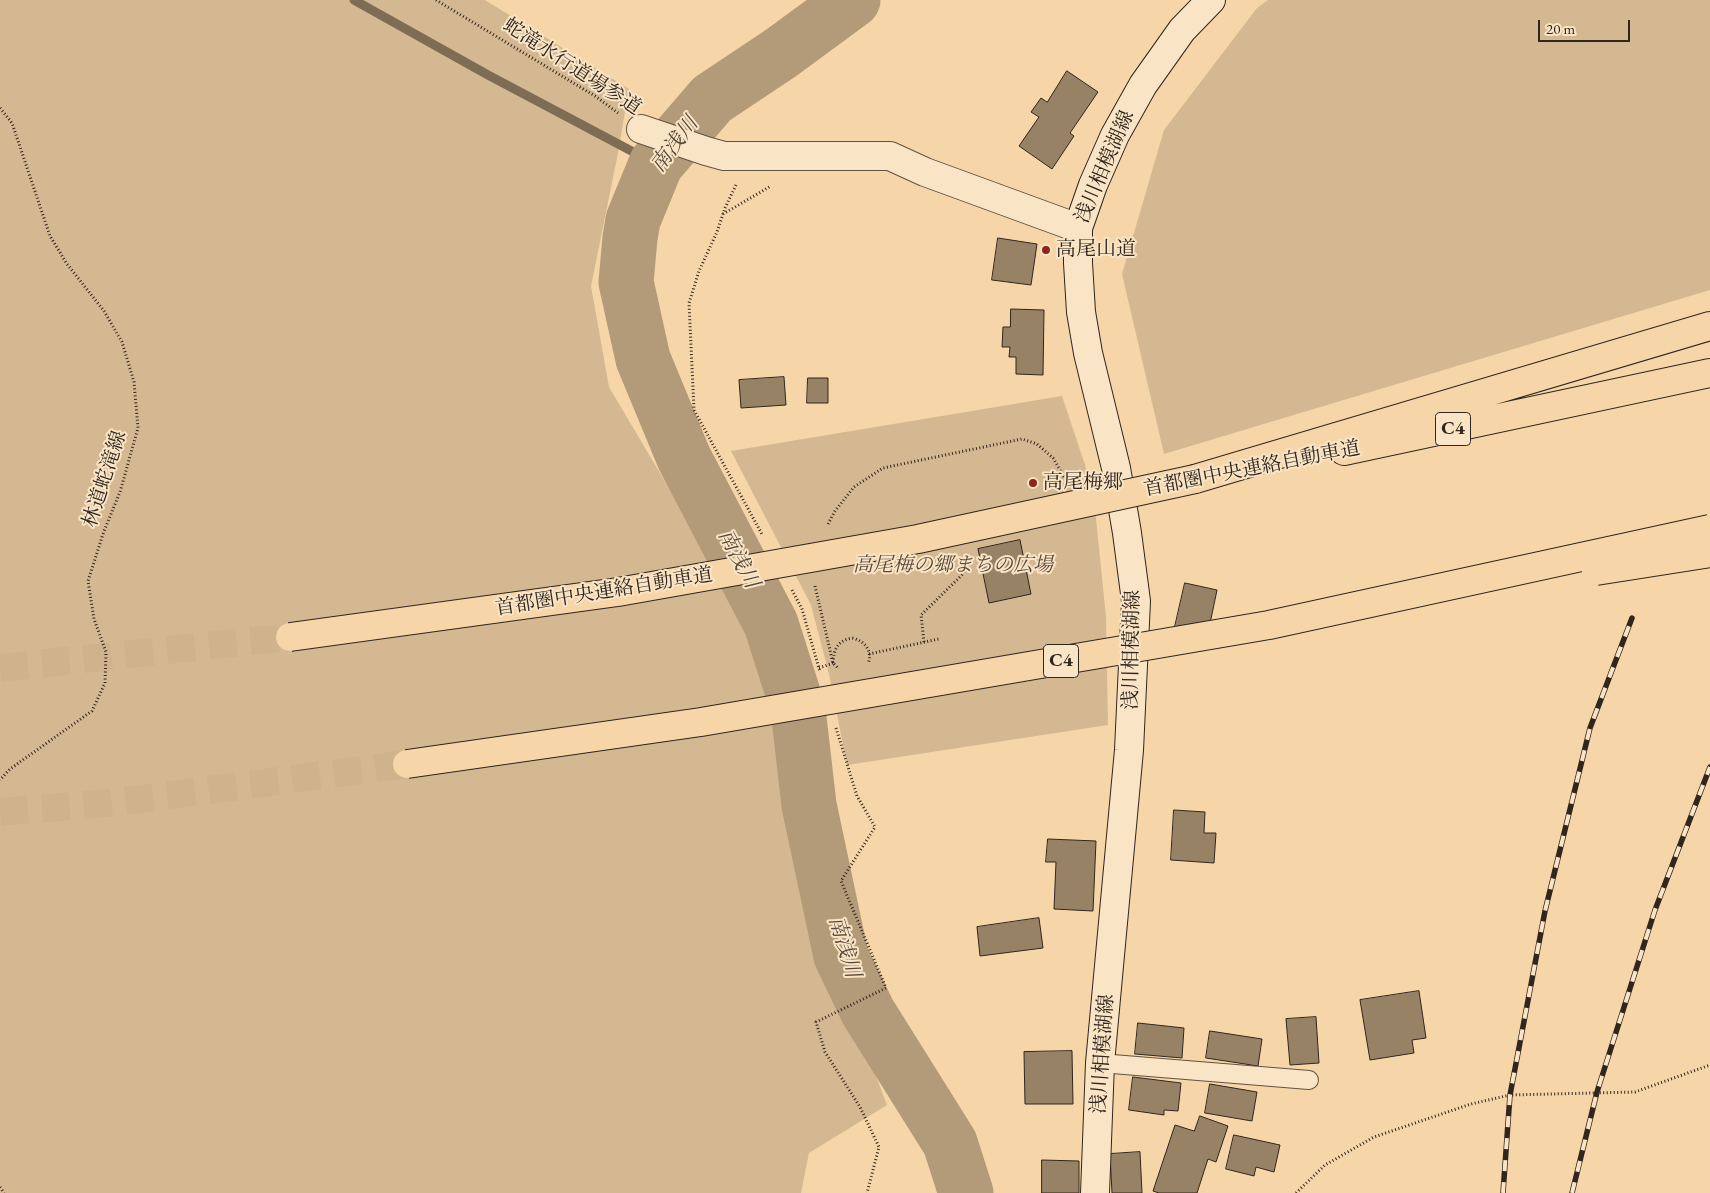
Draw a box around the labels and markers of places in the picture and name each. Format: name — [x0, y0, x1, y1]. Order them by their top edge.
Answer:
place label: 高尾山道 — [1056, 238, 1136, 262]
marker: 高尾山道 — [1040, 244, 1052, 256]
place label: 高尾梅郷 — [1043, 471, 1123, 495]
marker: 高尾梅郷 — [1027, 477, 1039, 489]

